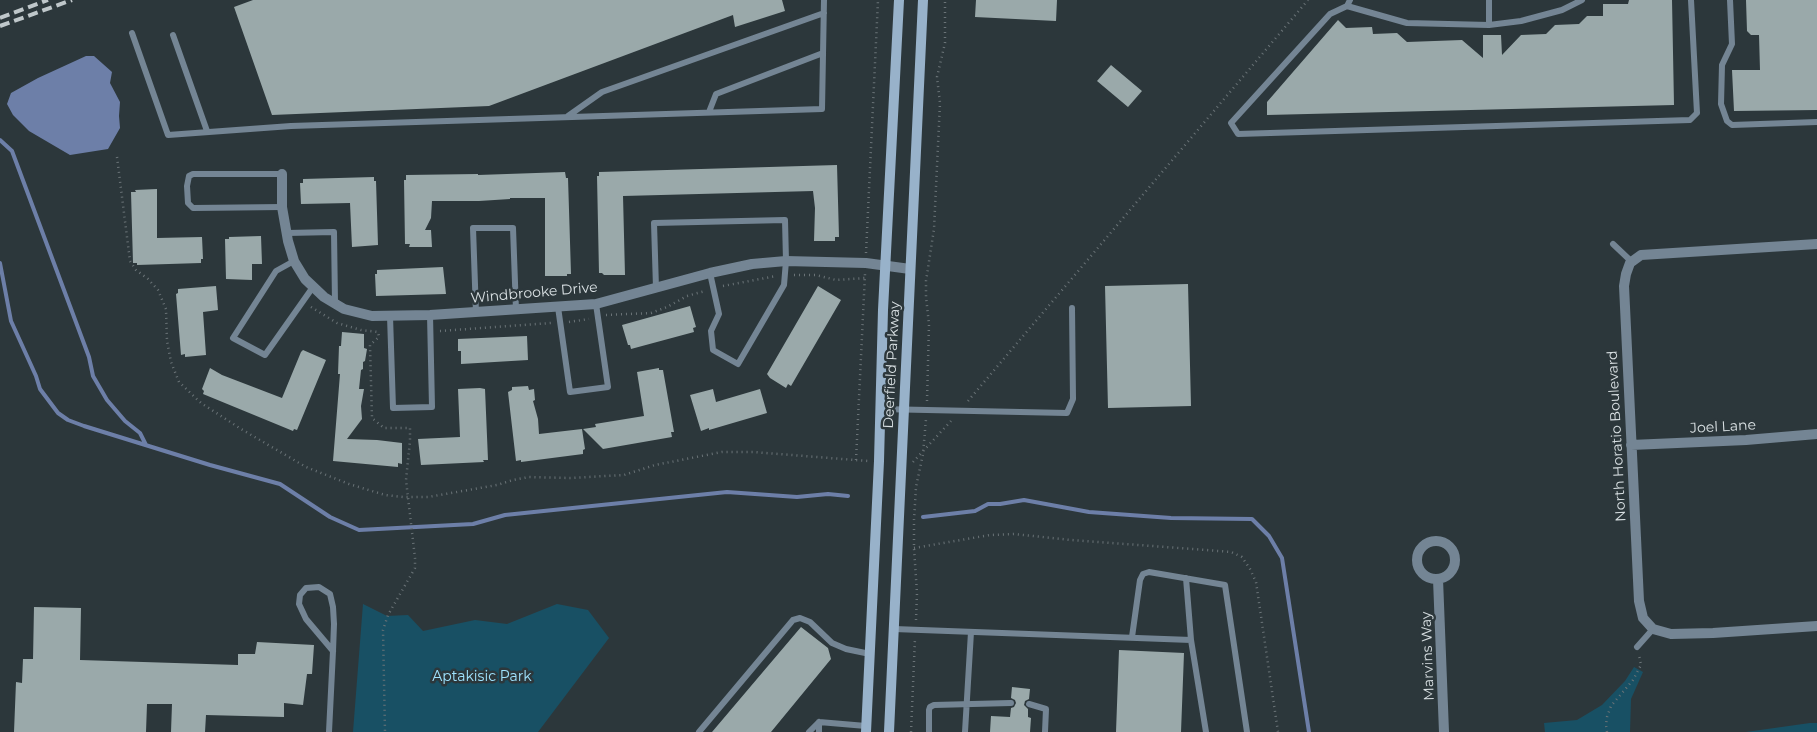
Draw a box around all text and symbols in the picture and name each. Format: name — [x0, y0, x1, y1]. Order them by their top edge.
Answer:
street label: Windbrooke Drive — [470, 279, 598, 307]
street label: Deerfield Parkway — [880, 301, 904, 429]
street label: North Horatio Boulevard — [1604, 350, 1630, 522]
street label: Joel Lane — [1690, 417, 1756, 437]
street label: Marvins Way — [1418, 611, 1438, 701]
park label: Aptakisic Park — [432, 669, 532, 685]

